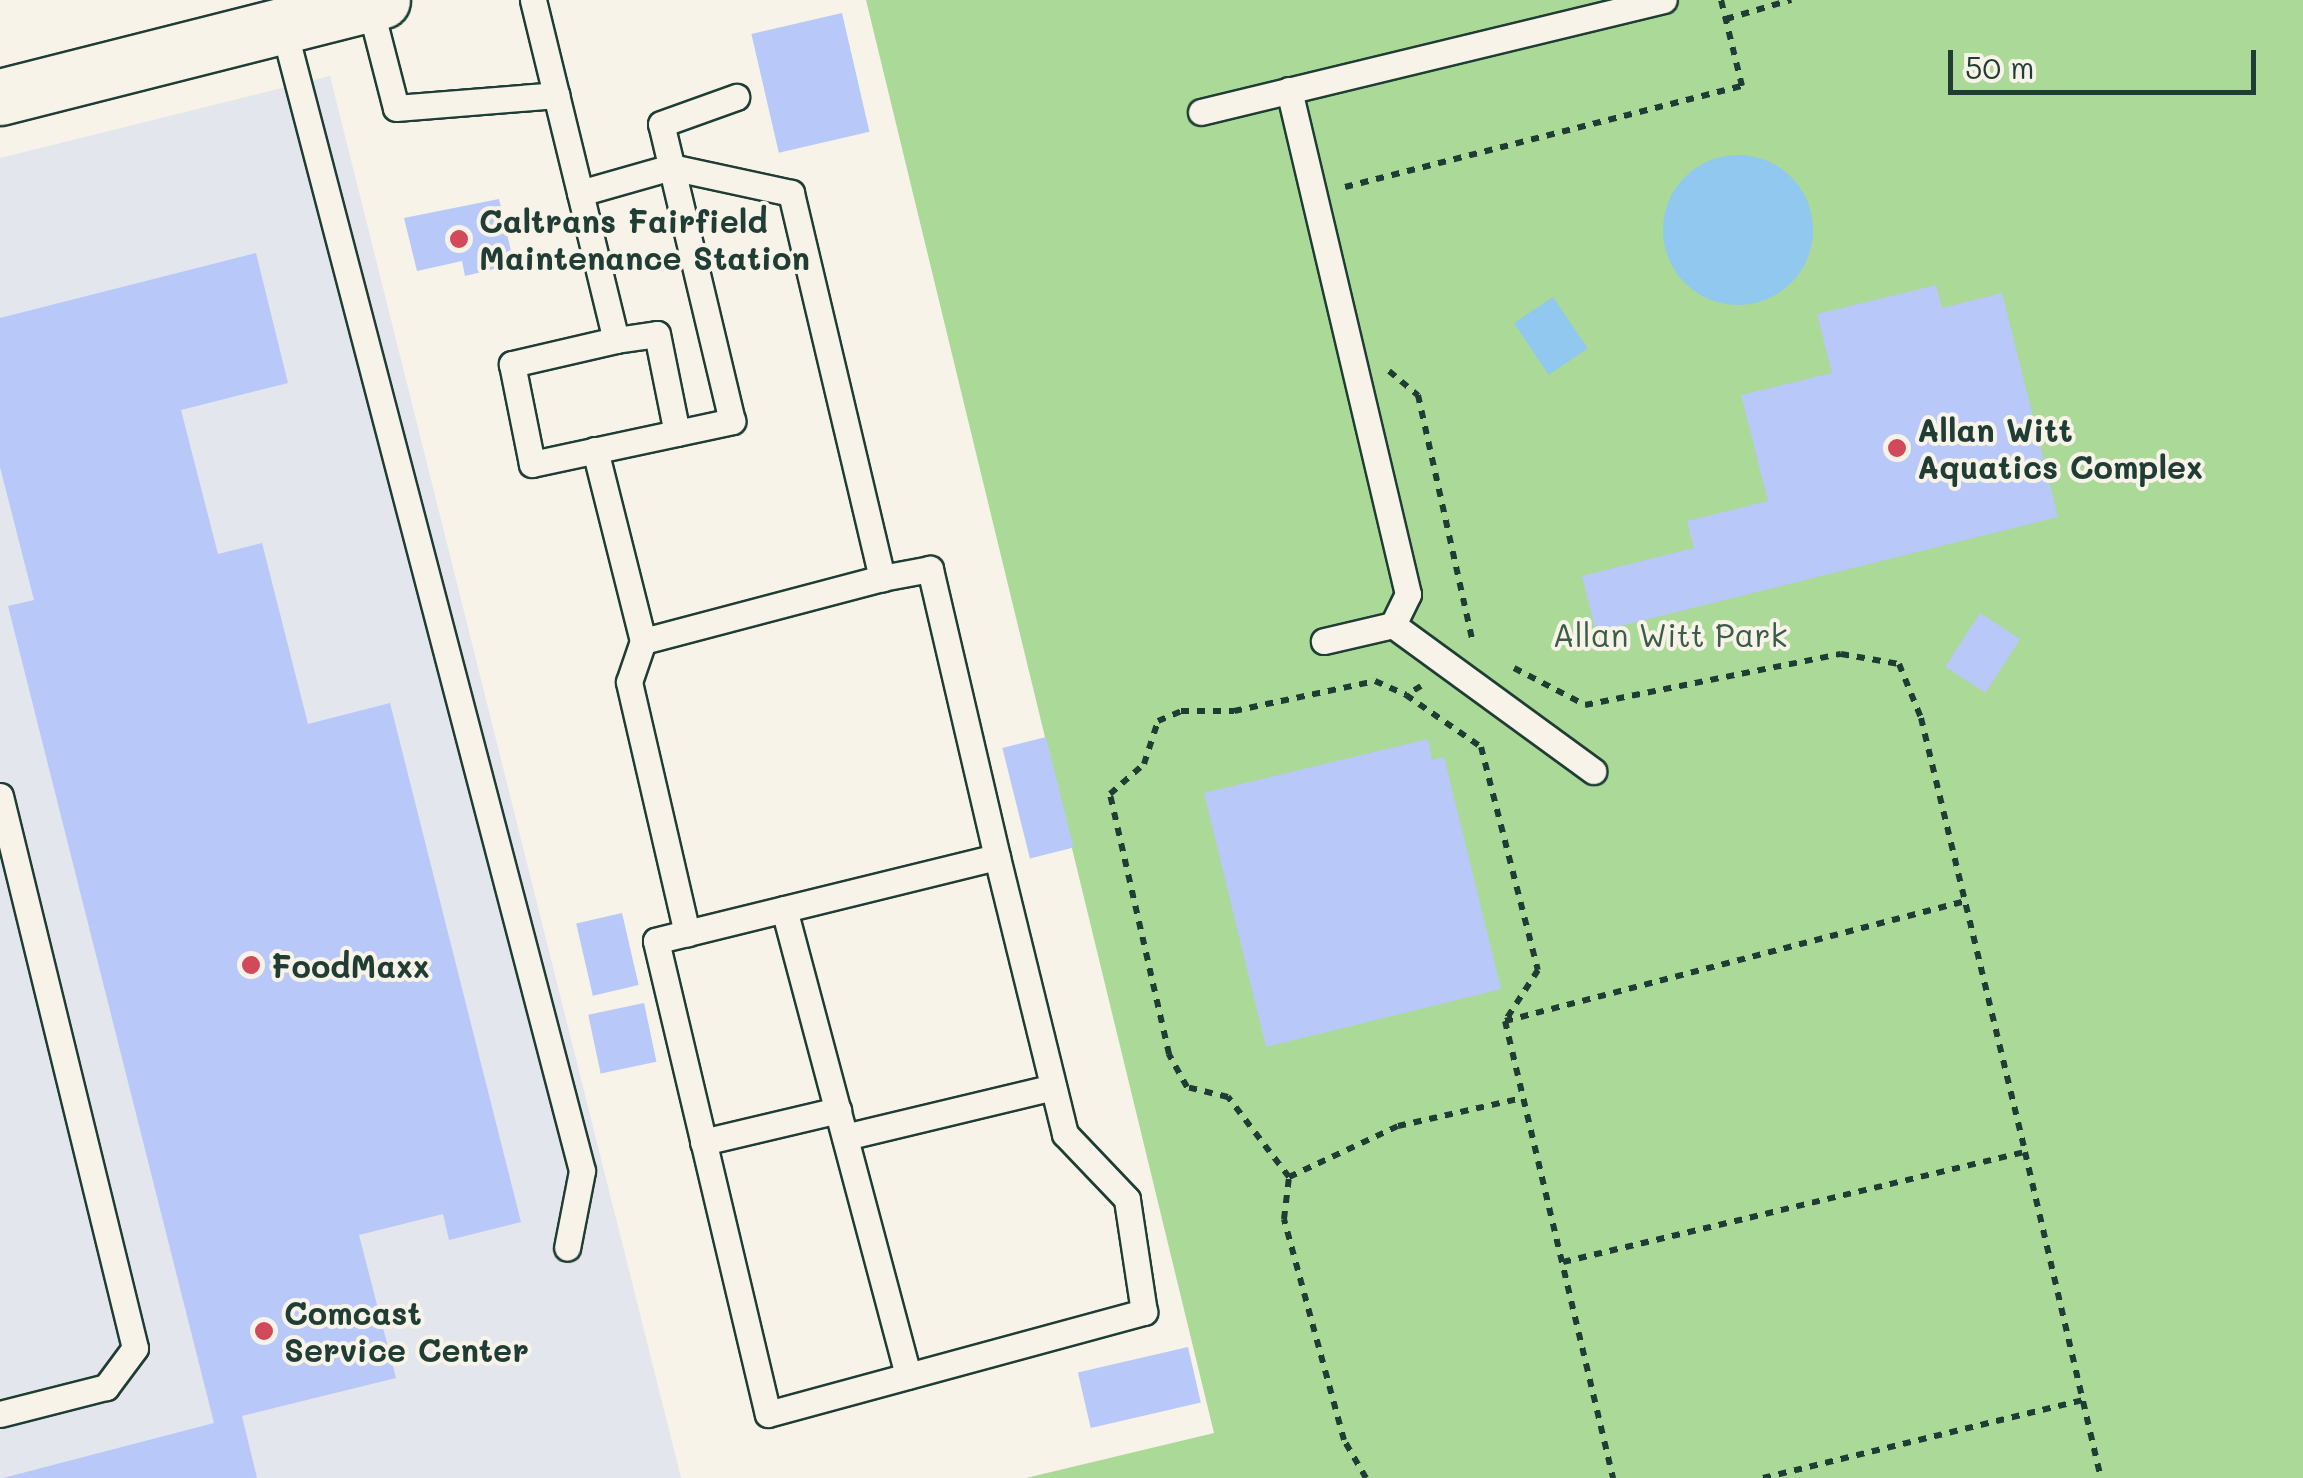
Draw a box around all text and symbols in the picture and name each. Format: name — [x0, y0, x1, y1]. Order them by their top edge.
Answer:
scale bar — [1953, 30, 2260, 92]
text: 50 m — [1965, 47, 2035, 87]
place label: Caltrans Fairfield Maintenance Station — [479, 202, 810, 277]
marker: Caltrans Fairfield Maintenance Station — [448, 228, 470, 250]
place label: Allan Witt Aquatics Complex — [1917, 411, 2203, 486]
marker: Allan Witt Aquatics Complex — [1886, 437, 1908, 459]
park label: Allan Witt Park — [1553, 615, 1787, 653]
place label: FoodMaxx — [271, 946, 430, 984]
marker: FoodMaxx — [240, 954, 262, 976]
place label: Comcast Service Center — [284, 1294, 529, 1369]
marker: Comcast Service Center — [253, 1320, 275, 1342]

